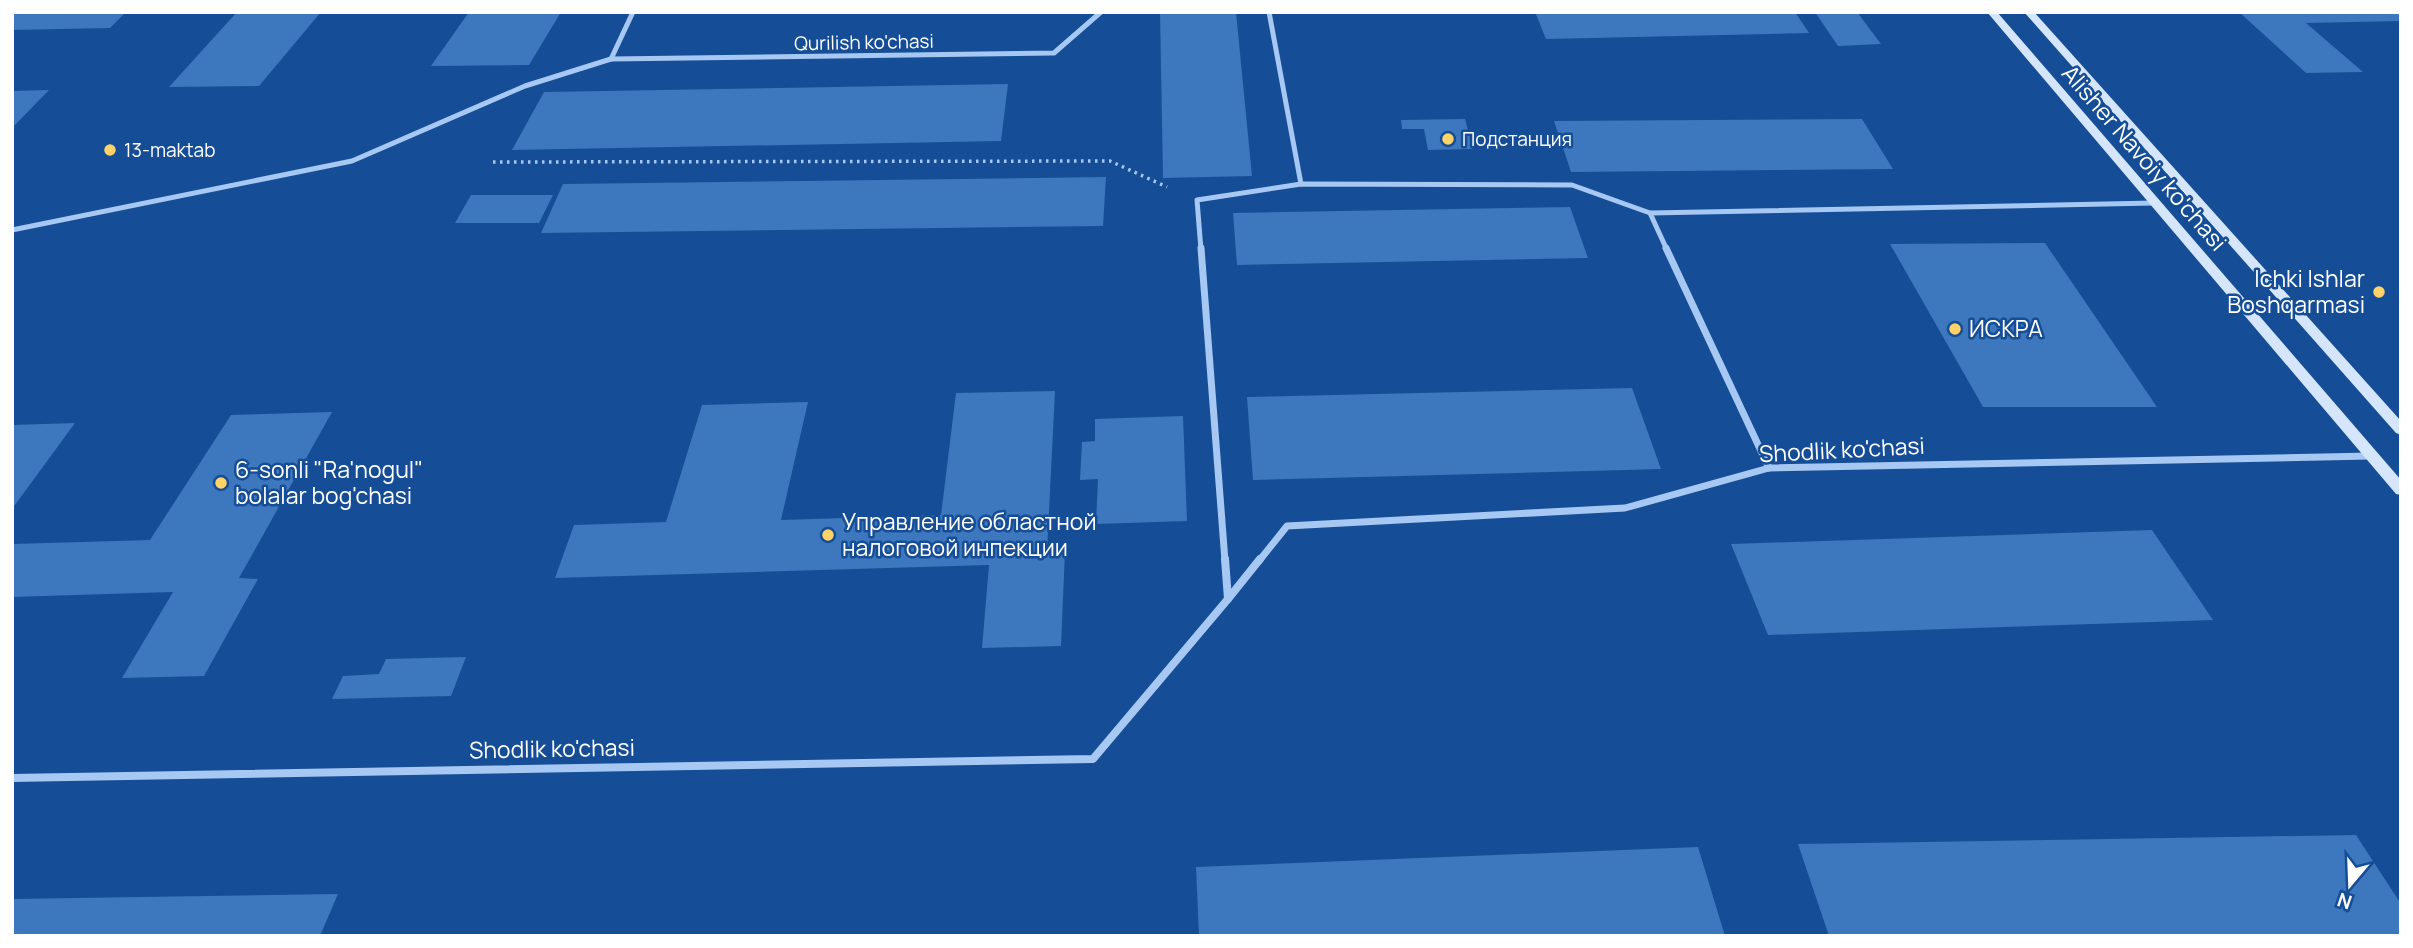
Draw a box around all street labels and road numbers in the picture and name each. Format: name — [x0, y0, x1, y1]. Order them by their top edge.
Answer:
street label: Qurilish ko'chasi — [794, 28, 934, 56]
street label: Alisher Navoiy ko'chasi — [2055, 58, 2234, 257]
street label: Shodlik ko'chasi — [1758, 429, 1926, 469]
street label: Shodlik ko'chasi — [469, 731, 635, 765]

